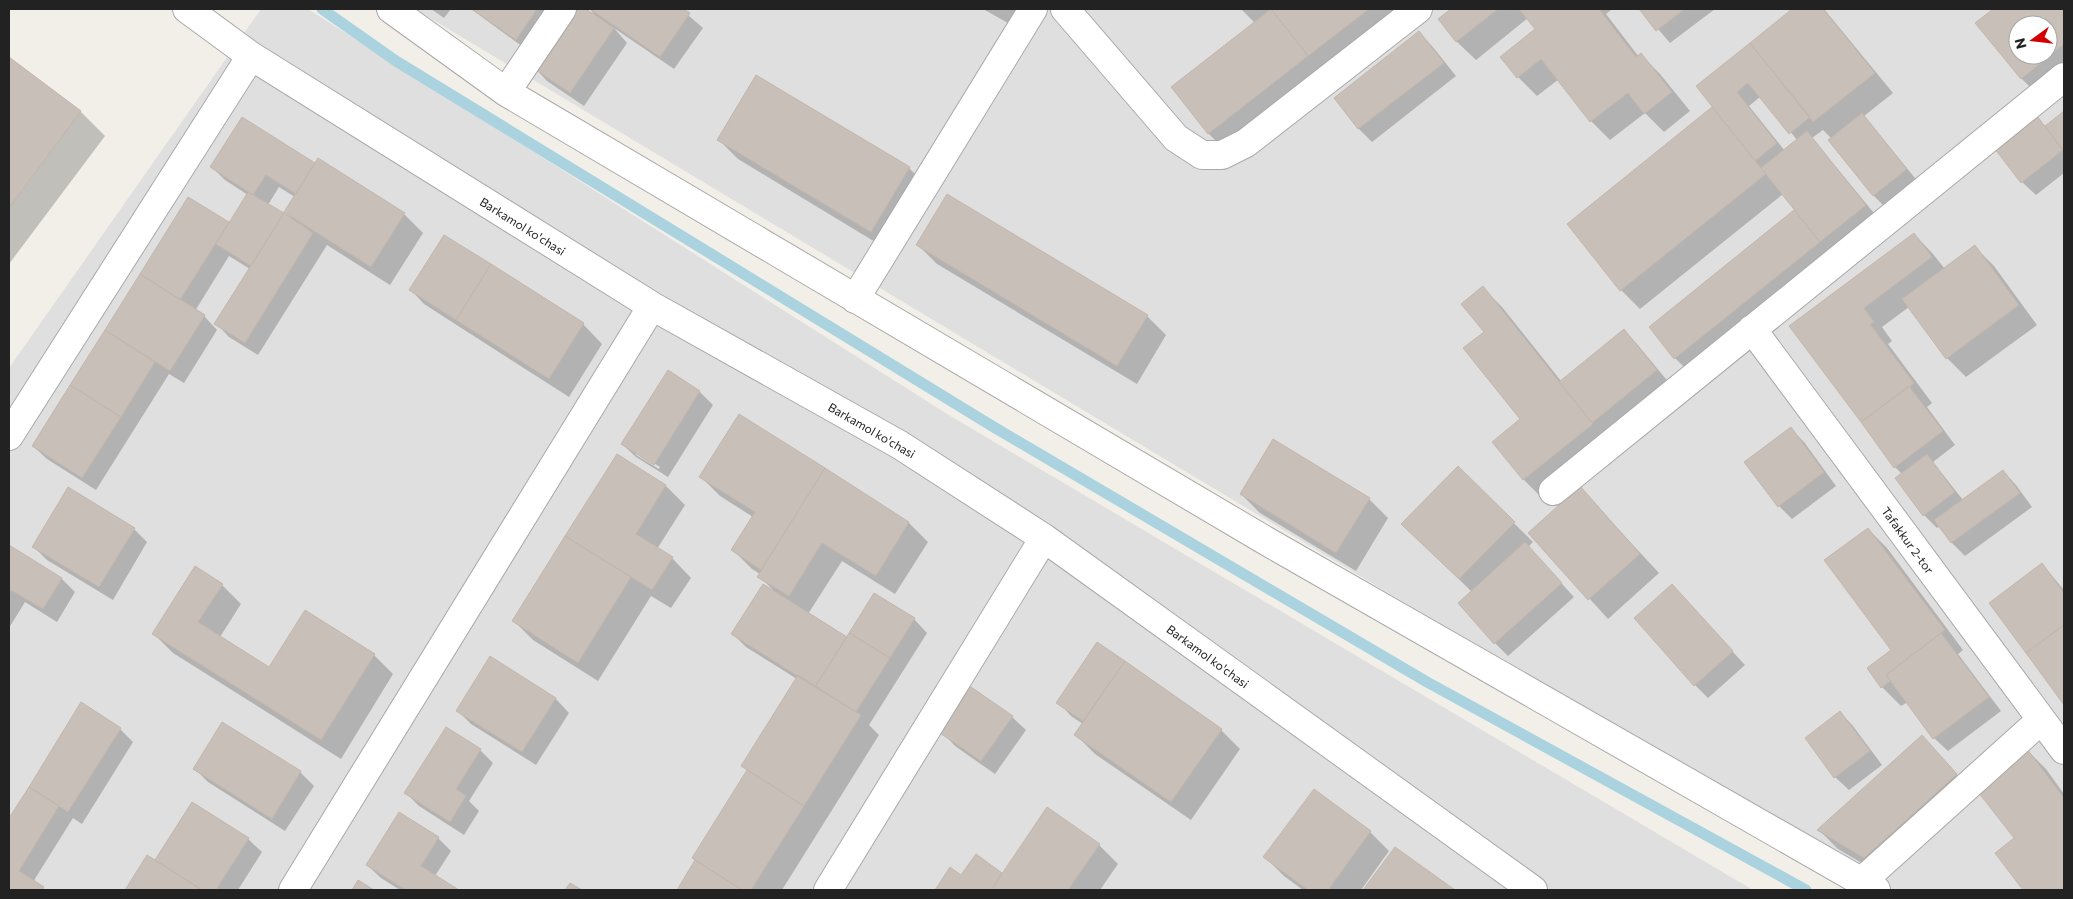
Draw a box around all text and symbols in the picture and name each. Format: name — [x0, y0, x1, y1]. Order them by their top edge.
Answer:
north arrow — [2008, 15, 2058, 65]
text: N — [2010, 36, 2030, 51]
street label: Barkamol ko'chasi — [478, 194, 568, 258]
street label: Barkamol ko'chasi — [826, 399, 918, 461]
street label: Tafakkur 2-tor — [1879, 504, 1937, 576]
street label: Barkamol ko'chasi — [1164, 622, 1252, 690]

